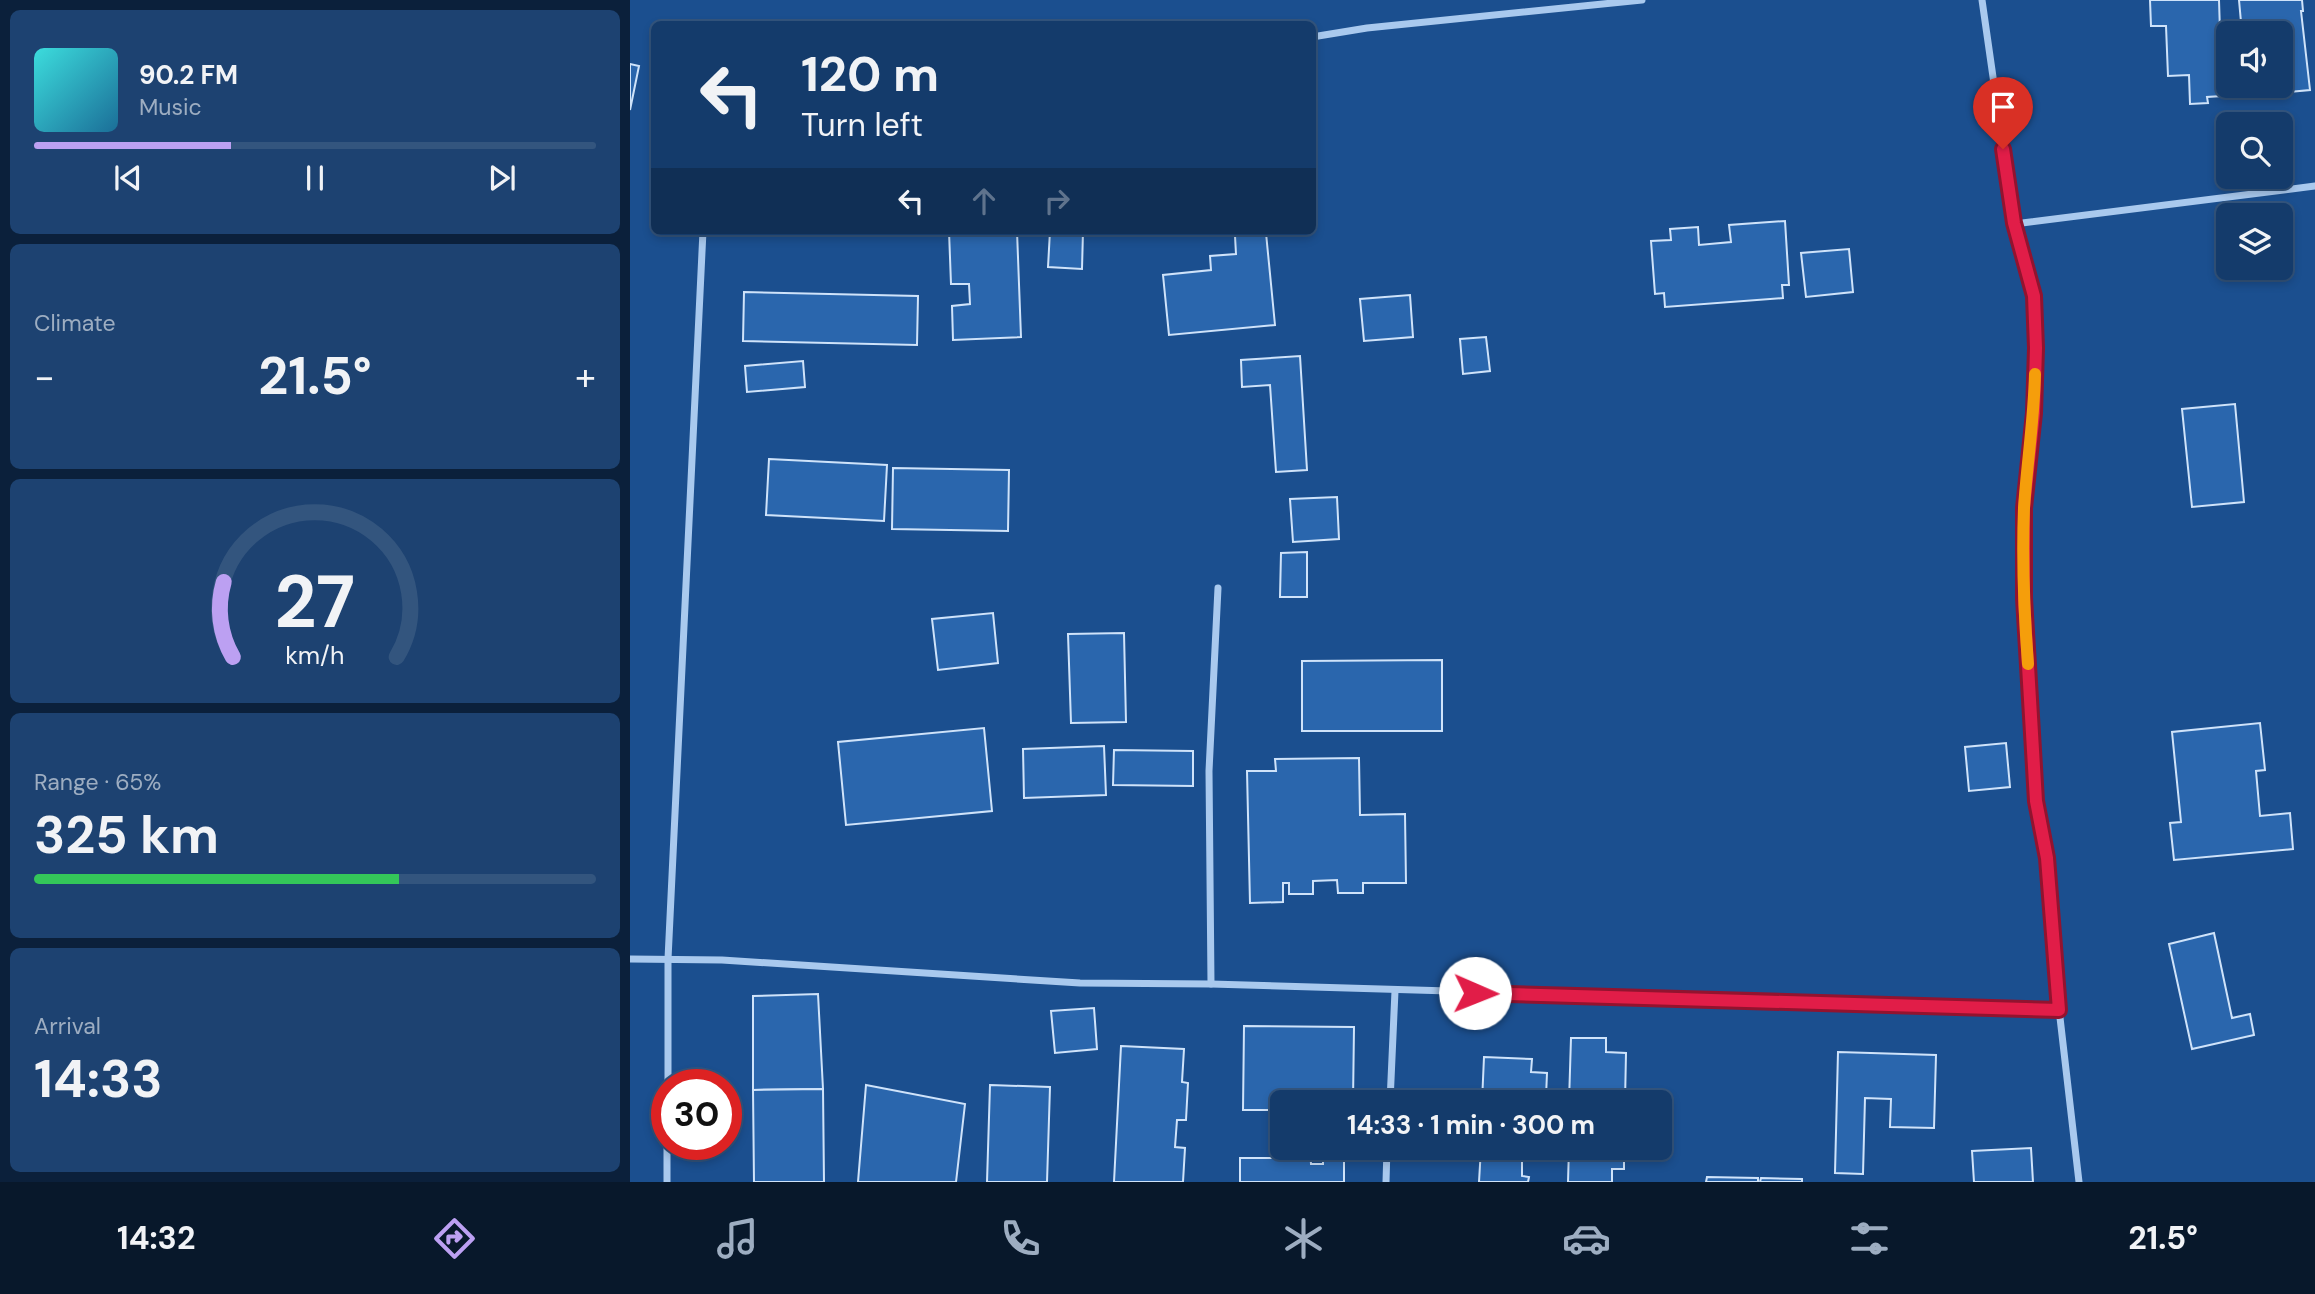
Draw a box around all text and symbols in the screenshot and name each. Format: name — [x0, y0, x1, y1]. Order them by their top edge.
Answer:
map controls — [2216, 21, 2293, 280]
button: sound — [2216, 21, 2293, 98]
text: 120 m — [801, 42, 939, 106]
icon: left — [686, 49, 777, 140]
text: 90.2 FM — [139, 58, 238, 92]
pin — [1973, 77, 2033, 149]
icon: arrive — [1984, 88, 2022, 126]
text: Music — [139, 92, 202, 122]
text: Turn left — [801, 104, 923, 146]
button: search — [2216, 112, 2293, 189]
icon: previous — [109, 159, 147, 197]
icon: pause — [296, 159, 334, 197]
icon: next — [483, 159, 521, 197]
icon: left — [892, 182, 930, 220]
icon: ahead — [965, 182, 1003, 220]
icon: right — [1038, 182, 1076, 220]
button: layers — [2216, 203, 2293, 280]
text: Climate — [34, 308, 116, 338]
text: 21.5° — [258, 342, 372, 410]
text: − — [34, 352, 55, 402]
text: + — [575, 352, 596, 402]
text: 27 — [275, 555, 355, 650]
text: km/h — [285, 639, 345, 672]
text: Range · 65% — [34, 767, 161, 797]
text: 325 km — [34, 801, 219, 869]
position arrow — [1438, 956, 1512, 1030]
text: Arrival — [34, 1011, 101, 1041]
text: 14:33 — [34, 1045, 163, 1113]
speed limit sign: 30 — [651, 1069, 742, 1160]
text: 14:33 · 1 min · 300 m — [1347, 1108, 1595, 1142]
icon: directions — [430, 1214, 479, 1263]
icon: music — [713, 1214, 762, 1263]
icon: phone — [996, 1214, 1045, 1263]
icon: climate — [1279, 1214, 1328, 1263]
icon: car — [1562, 1214, 1611, 1263]
icon: filters — [1845, 1214, 1894, 1263]
text: 14:32 — [117, 1217, 195, 1259]
text: 21.5° — [2128, 1217, 2198, 1259]

